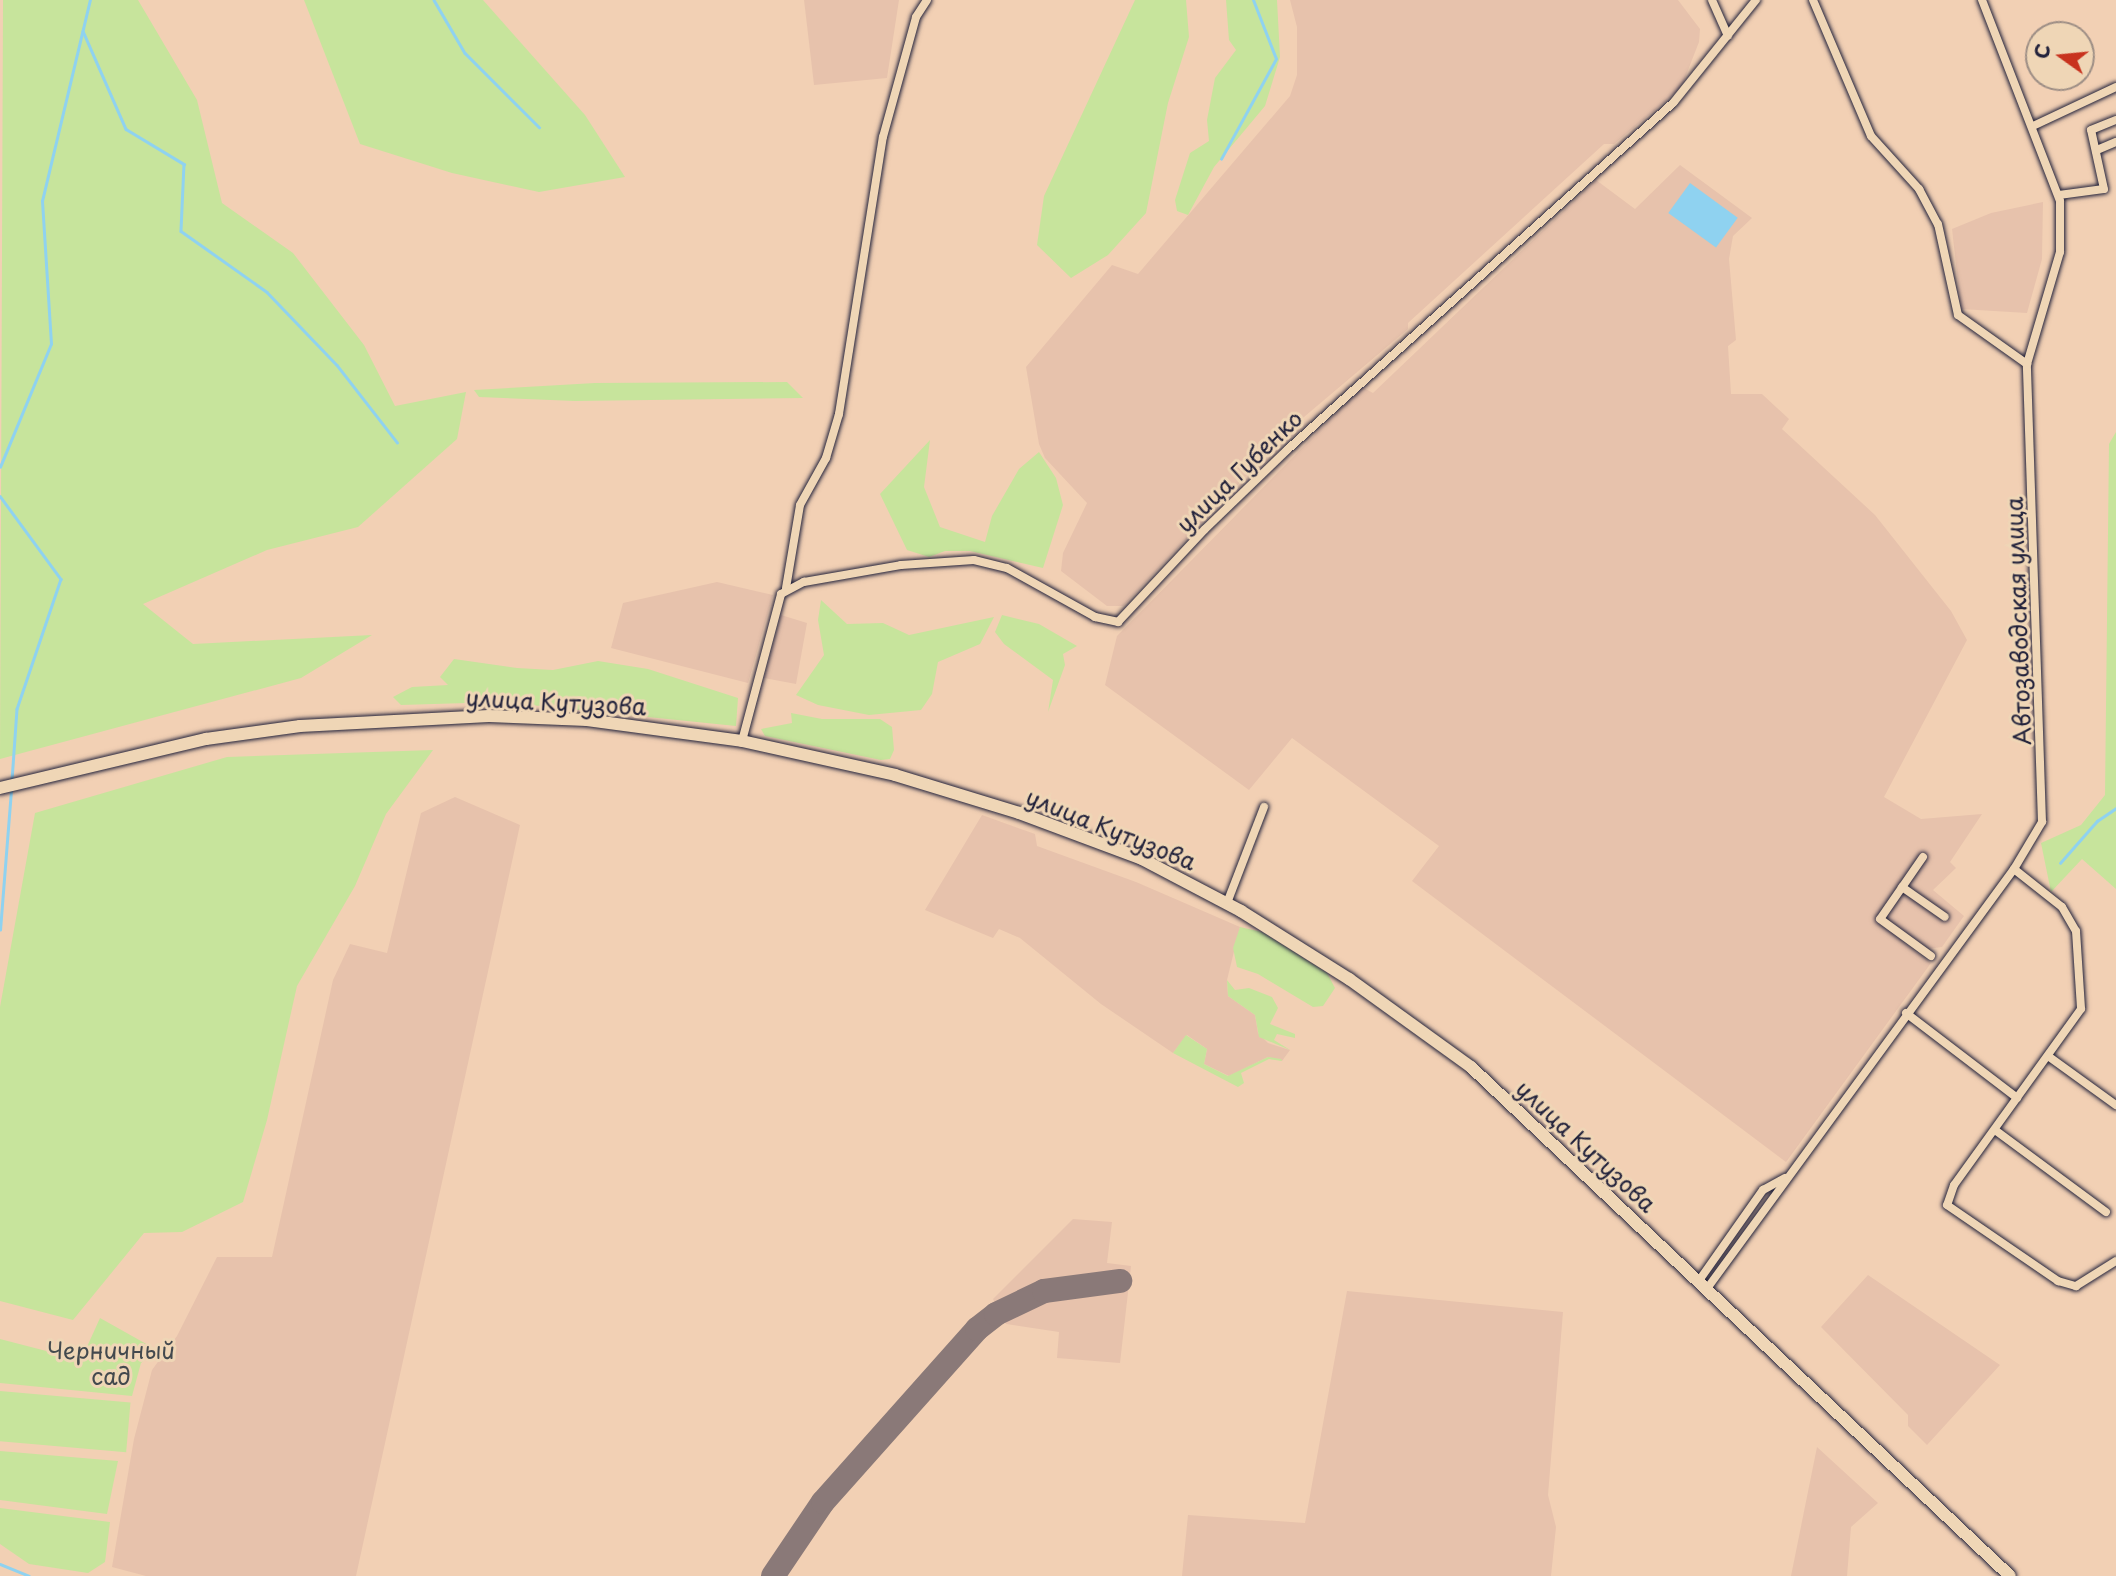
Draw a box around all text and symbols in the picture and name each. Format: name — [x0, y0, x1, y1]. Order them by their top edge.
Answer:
north arrow — [2025, 21, 2095, 91]
text: С — [2026, 41, 2057, 62]
street label: улица Губенко — [1170, 404, 1308, 538]
street label: Автозаводская улица — [2000, 496, 2036, 746]
street label: улица Кутузова — [464, 683, 648, 721]
street label: улица Кутузова — [1021, 782, 1201, 876]
street label: улица Кутузова — [1510, 1074, 1662, 1218]
park label: Черничный сад — [47, 1336, 175, 1390]

